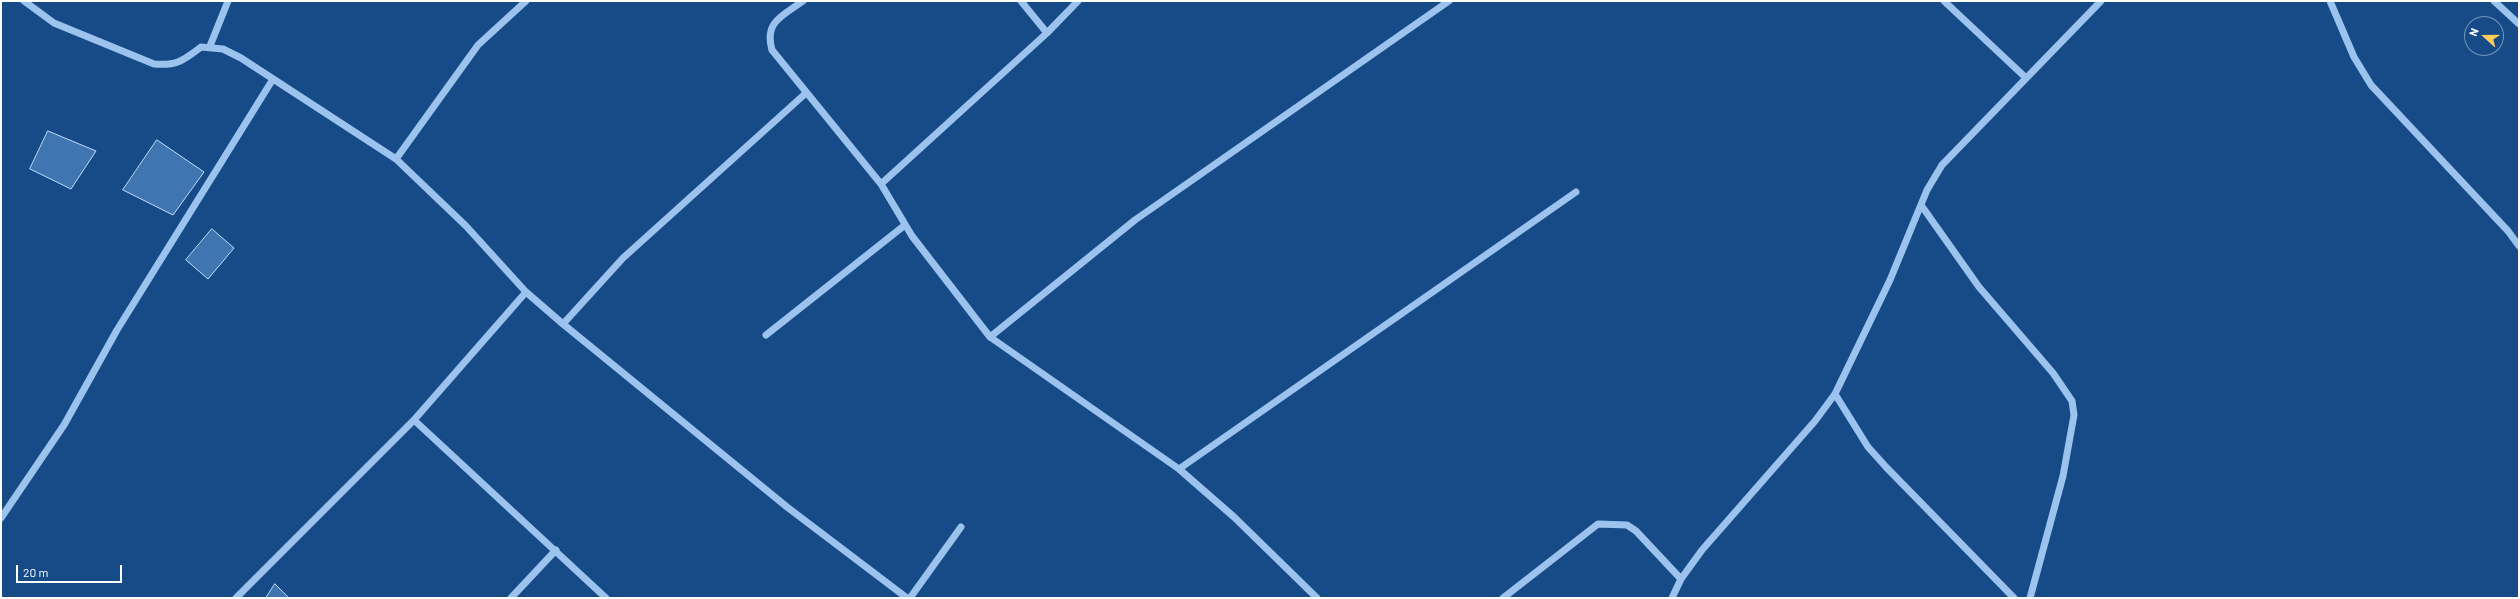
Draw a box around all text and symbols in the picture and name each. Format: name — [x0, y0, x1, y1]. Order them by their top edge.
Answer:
north arrow — [2464, 16, 2504, 56]
text: N — [2466, 26, 2481, 38]
scale bar — [18, 557, 124, 583]
text: 20 m — [23, 565, 49, 579]

